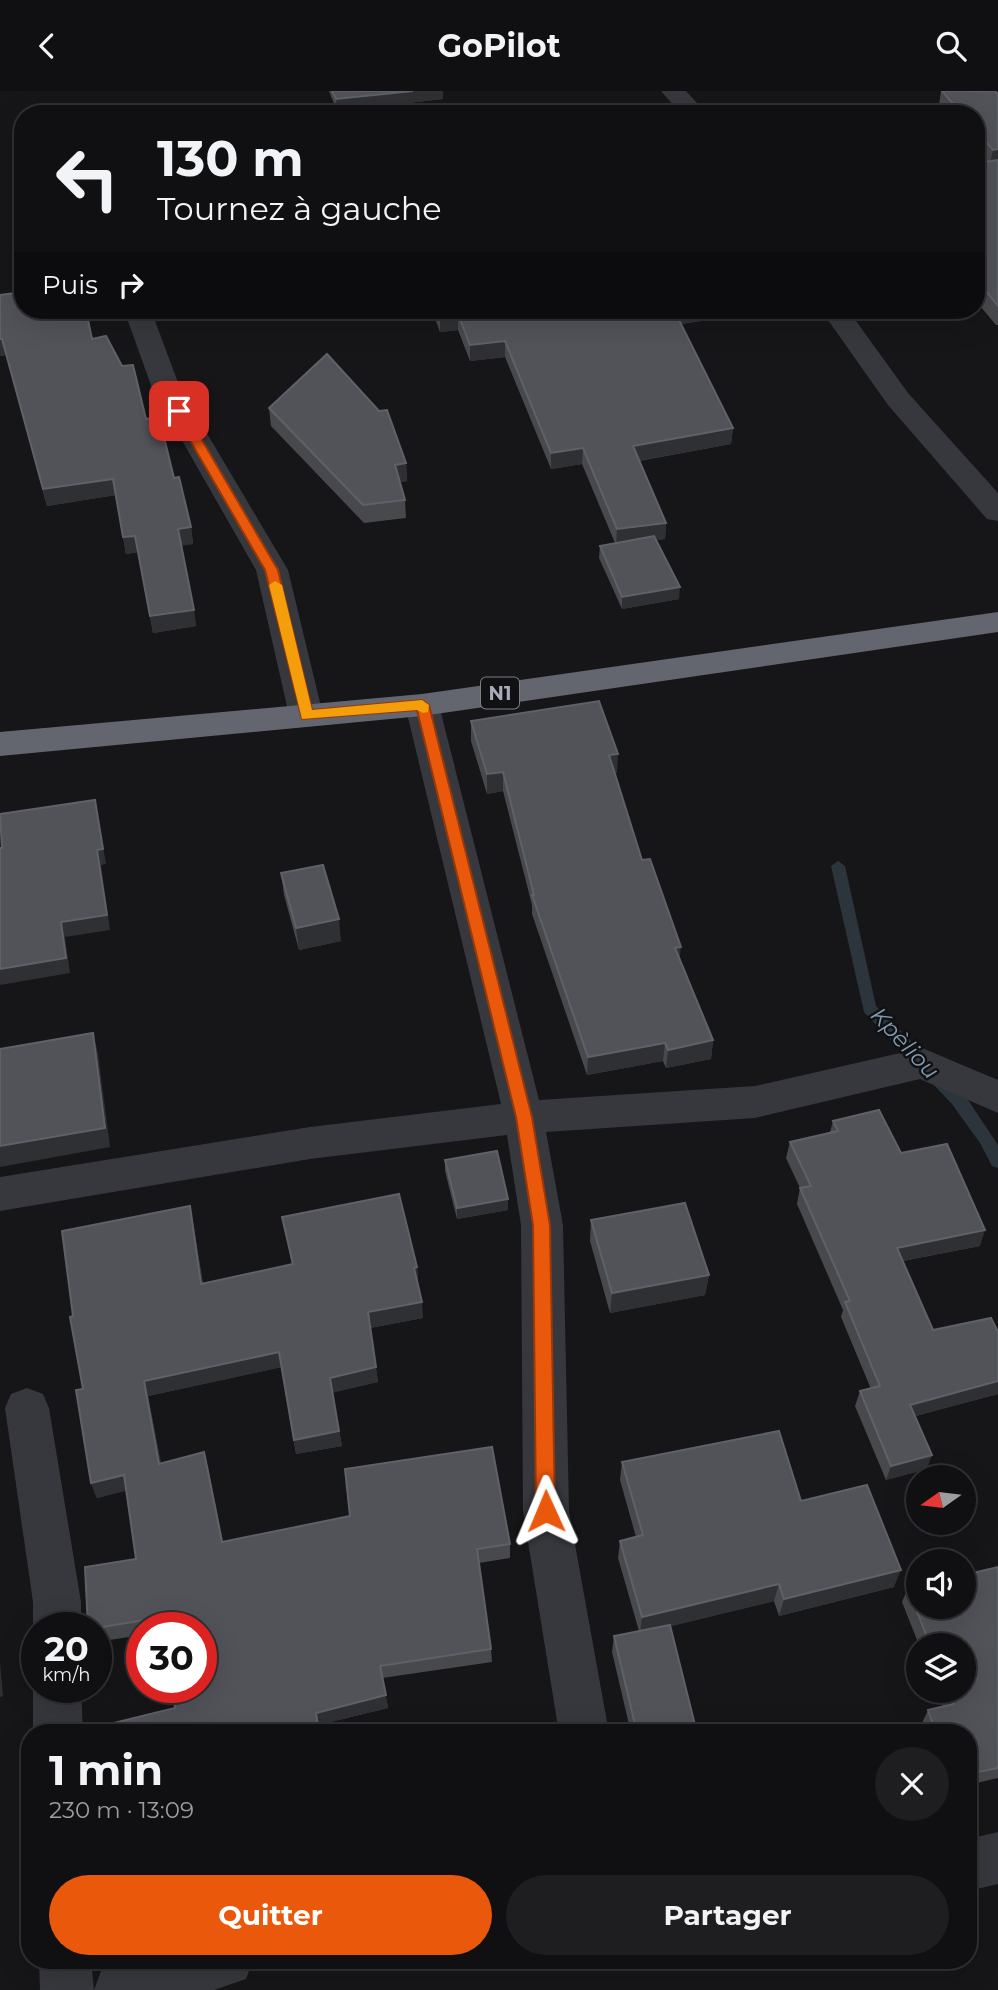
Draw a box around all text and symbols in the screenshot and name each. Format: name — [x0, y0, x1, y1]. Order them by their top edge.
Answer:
text: GoPilot — [437, 26, 561, 65]
icon: back — [28, 27, 66, 65]
icon: search — [932, 27, 970, 65]
text: 130 m — [157, 129, 304, 188]
icon: left — [42, 133, 133, 224]
text: Tournez à gauche — [157, 189, 442, 228]
icon: right — [112, 266, 150, 304]
text: Puis — [42, 269, 98, 301]
pin — [149, 381, 209, 441]
icon: arrive — [160, 392, 198, 430]
road number: N1 — [481, 677, 519, 709]
water label: Kpèliou — [865, 1001, 945, 1085]
north arrow — [906, 1465, 976, 1535]
map controls — [906, 1465, 976, 1703]
position arrow — [509, 1474, 583, 1548]
button: sound — [906, 1549, 976, 1619]
speed limit sign: 30 — [126, 1612, 217, 1703]
text: 20 — [44, 1627, 89, 1670]
button: layers — [906, 1633, 976, 1703]
text: km/h — [42, 1664, 91, 1686]
text: 1 min — [49, 1744, 163, 1796]
button: close — [875, 1747, 949, 1821]
text: 230 m · 13:09 — [49, 1796, 194, 1824]
button: Quitter — [49, 1875, 492, 1955]
button: Partager — [506, 1875, 949, 1955]

